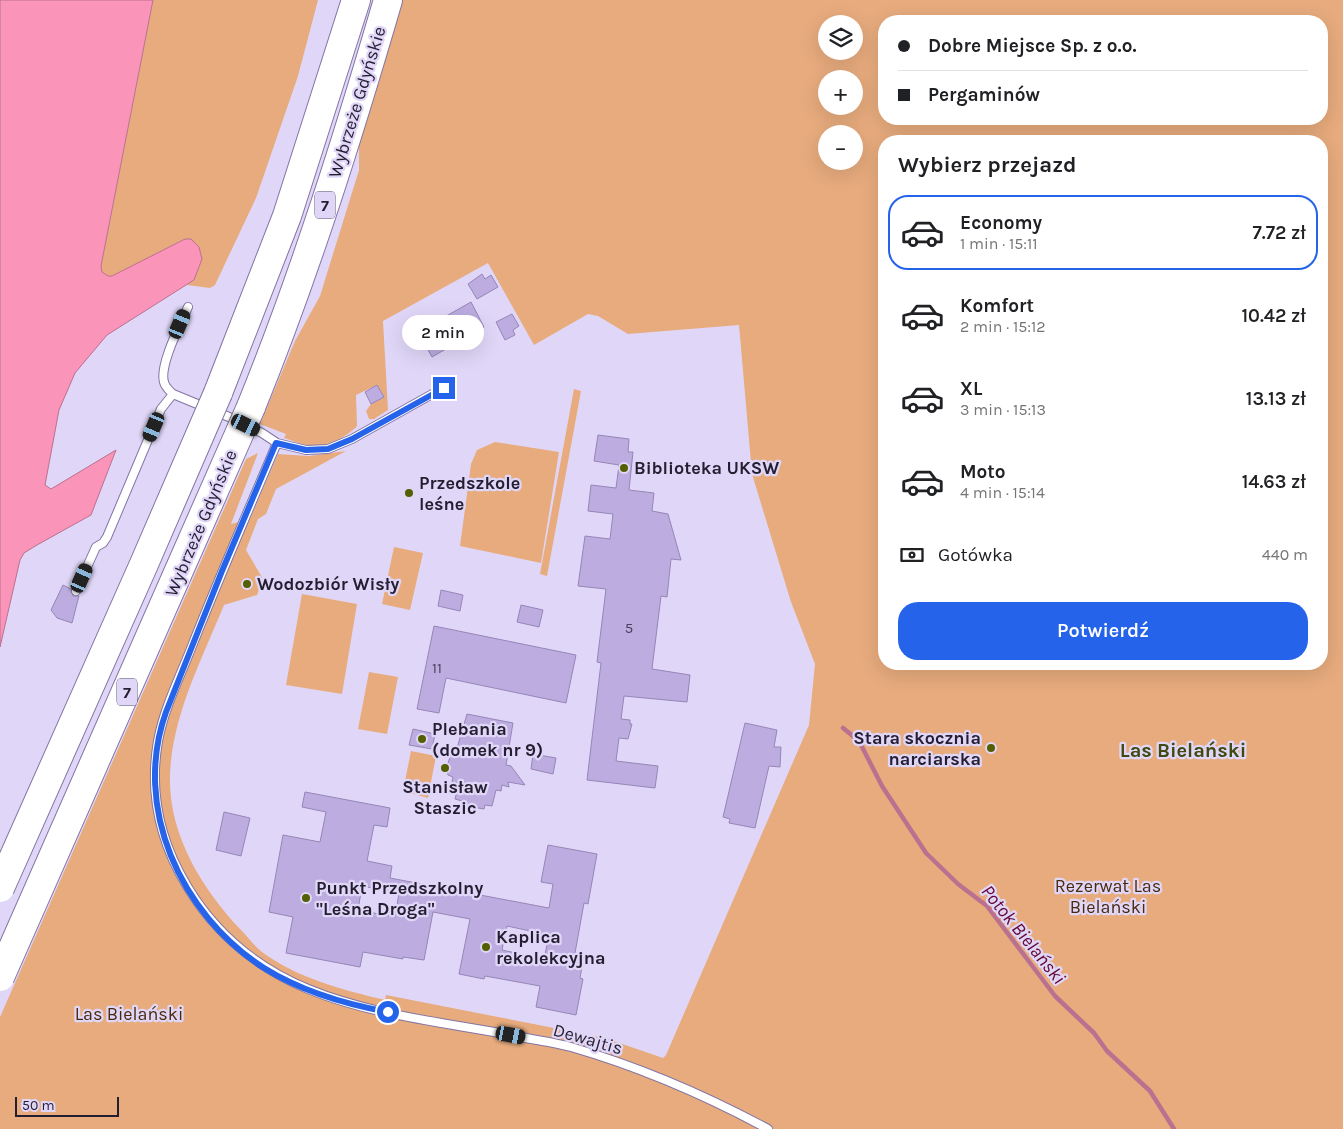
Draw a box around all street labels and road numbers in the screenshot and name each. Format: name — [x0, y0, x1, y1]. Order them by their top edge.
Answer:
street label: Wybrzeże Gdyńskie — [323, 24, 391, 180]
road number: 7 — [315, 192, 335, 218]
street label: Wybrzeże Gdyńskie — [160, 446, 242, 600]
road number: 7 — [117, 679, 137, 706]
street label: Dewajtis — [551, 1019, 625, 1059]

